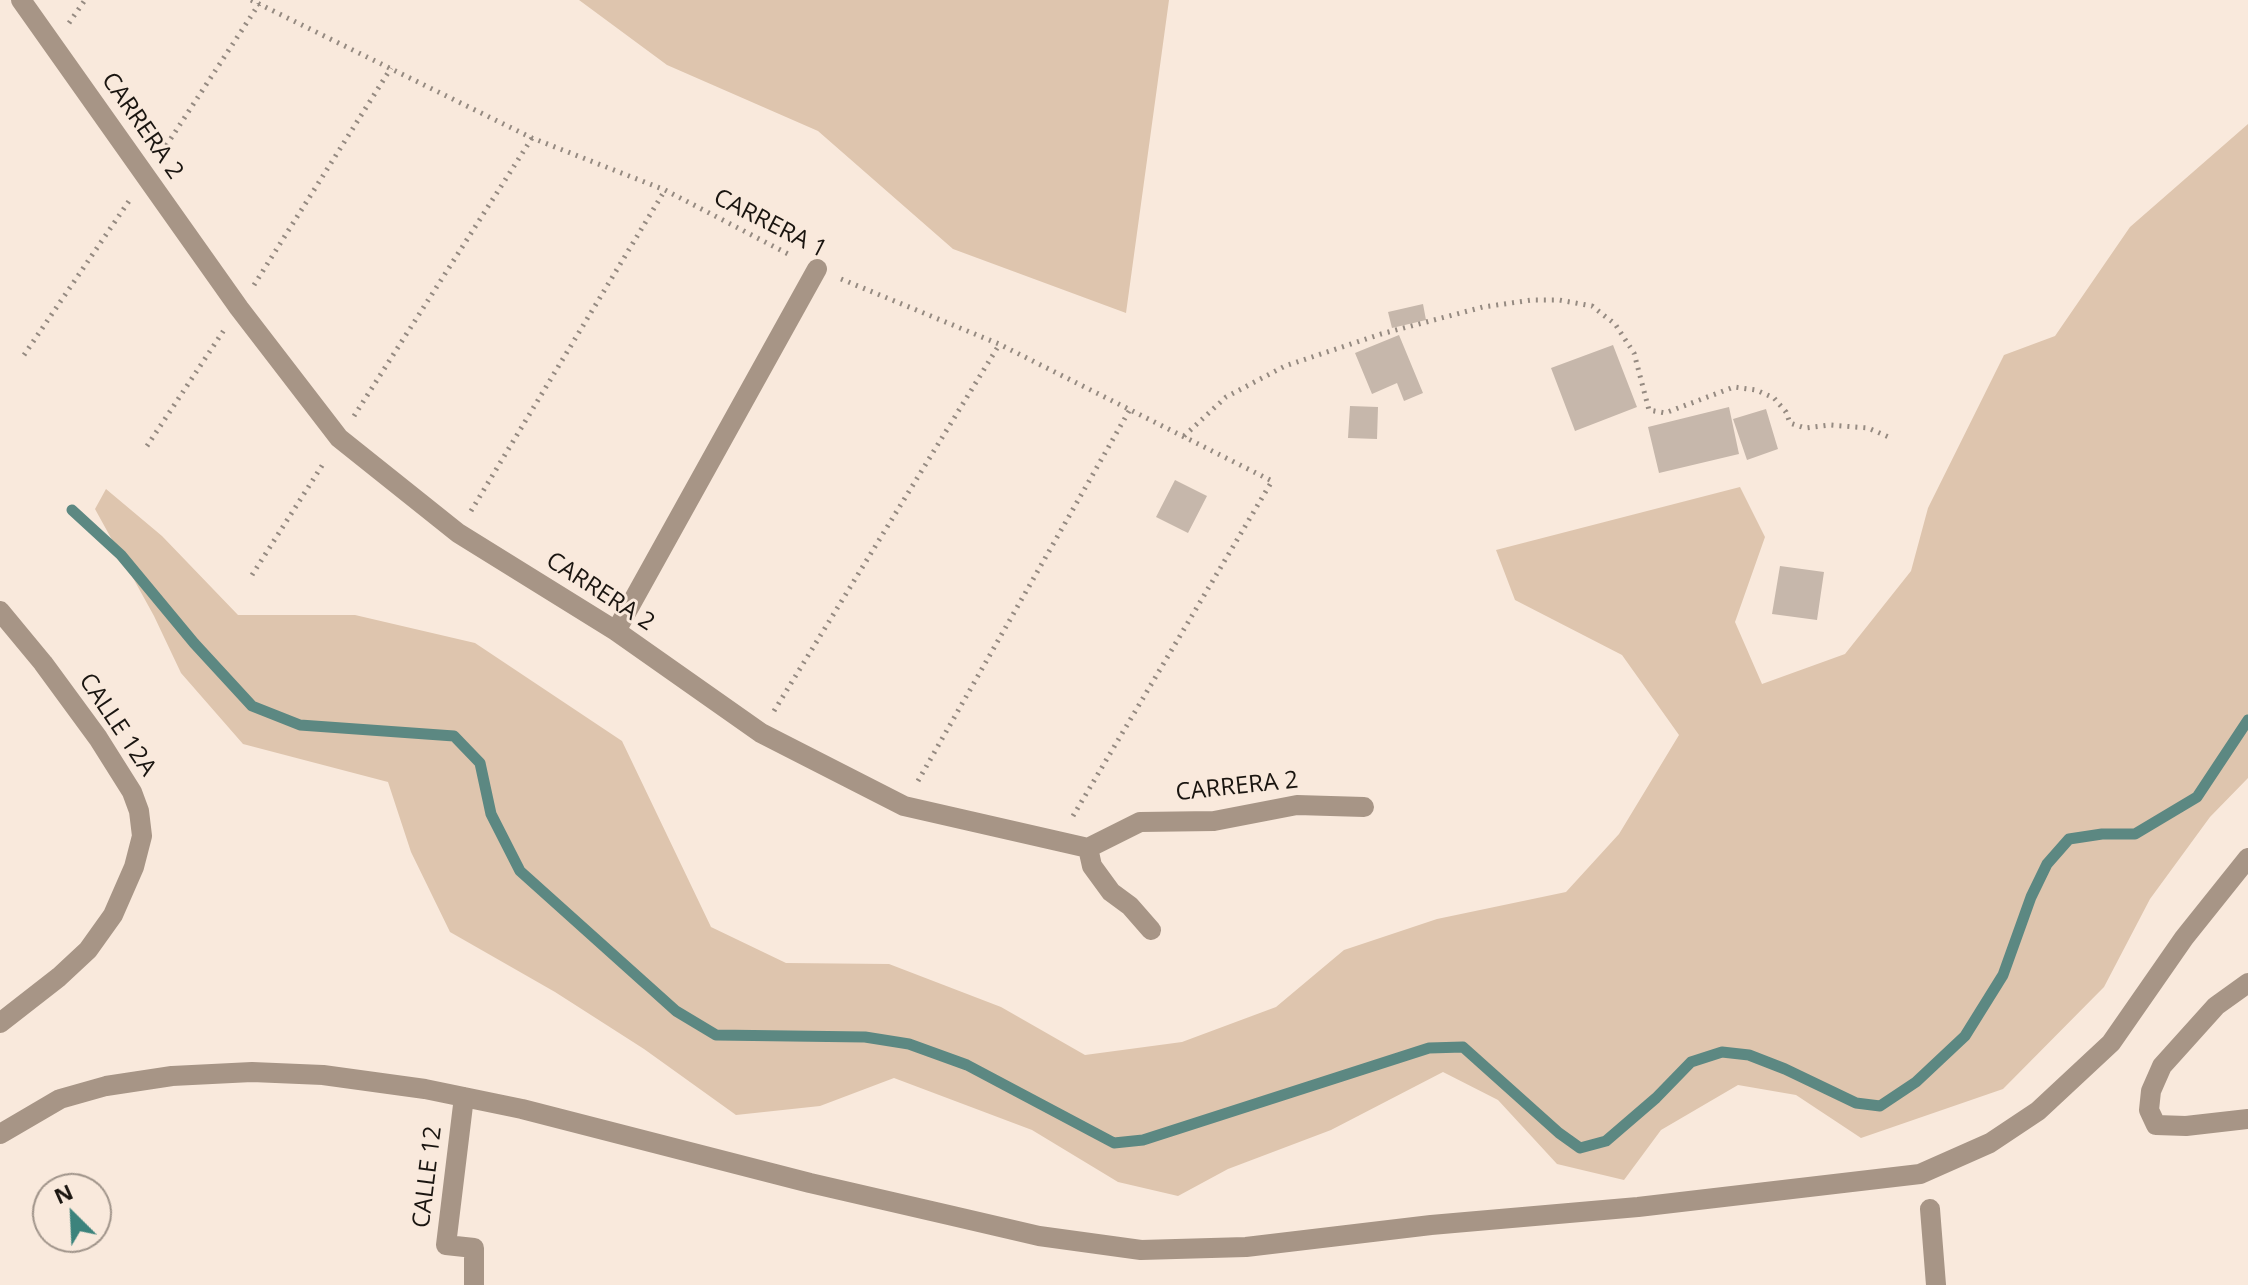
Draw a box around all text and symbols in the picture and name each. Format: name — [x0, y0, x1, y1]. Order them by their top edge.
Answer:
street label: CARRERA 2 — [95, 67, 189, 185]
street label: CARRERA 1 — [709, 183, 831, 265]
street label: CARRERA 2 — [540, 546, 660, 638]
street label: CALLE 12A — [72, 668, 162, 782]
street label: CARRERA 2 — [1174, 766, 1300, 808]
street label: CALLE 12 — [407, 1124, 449, 1230]
north arrow — [32, 1173, 112, 1253]
text: N — [49, 1176, 77, 1210]

